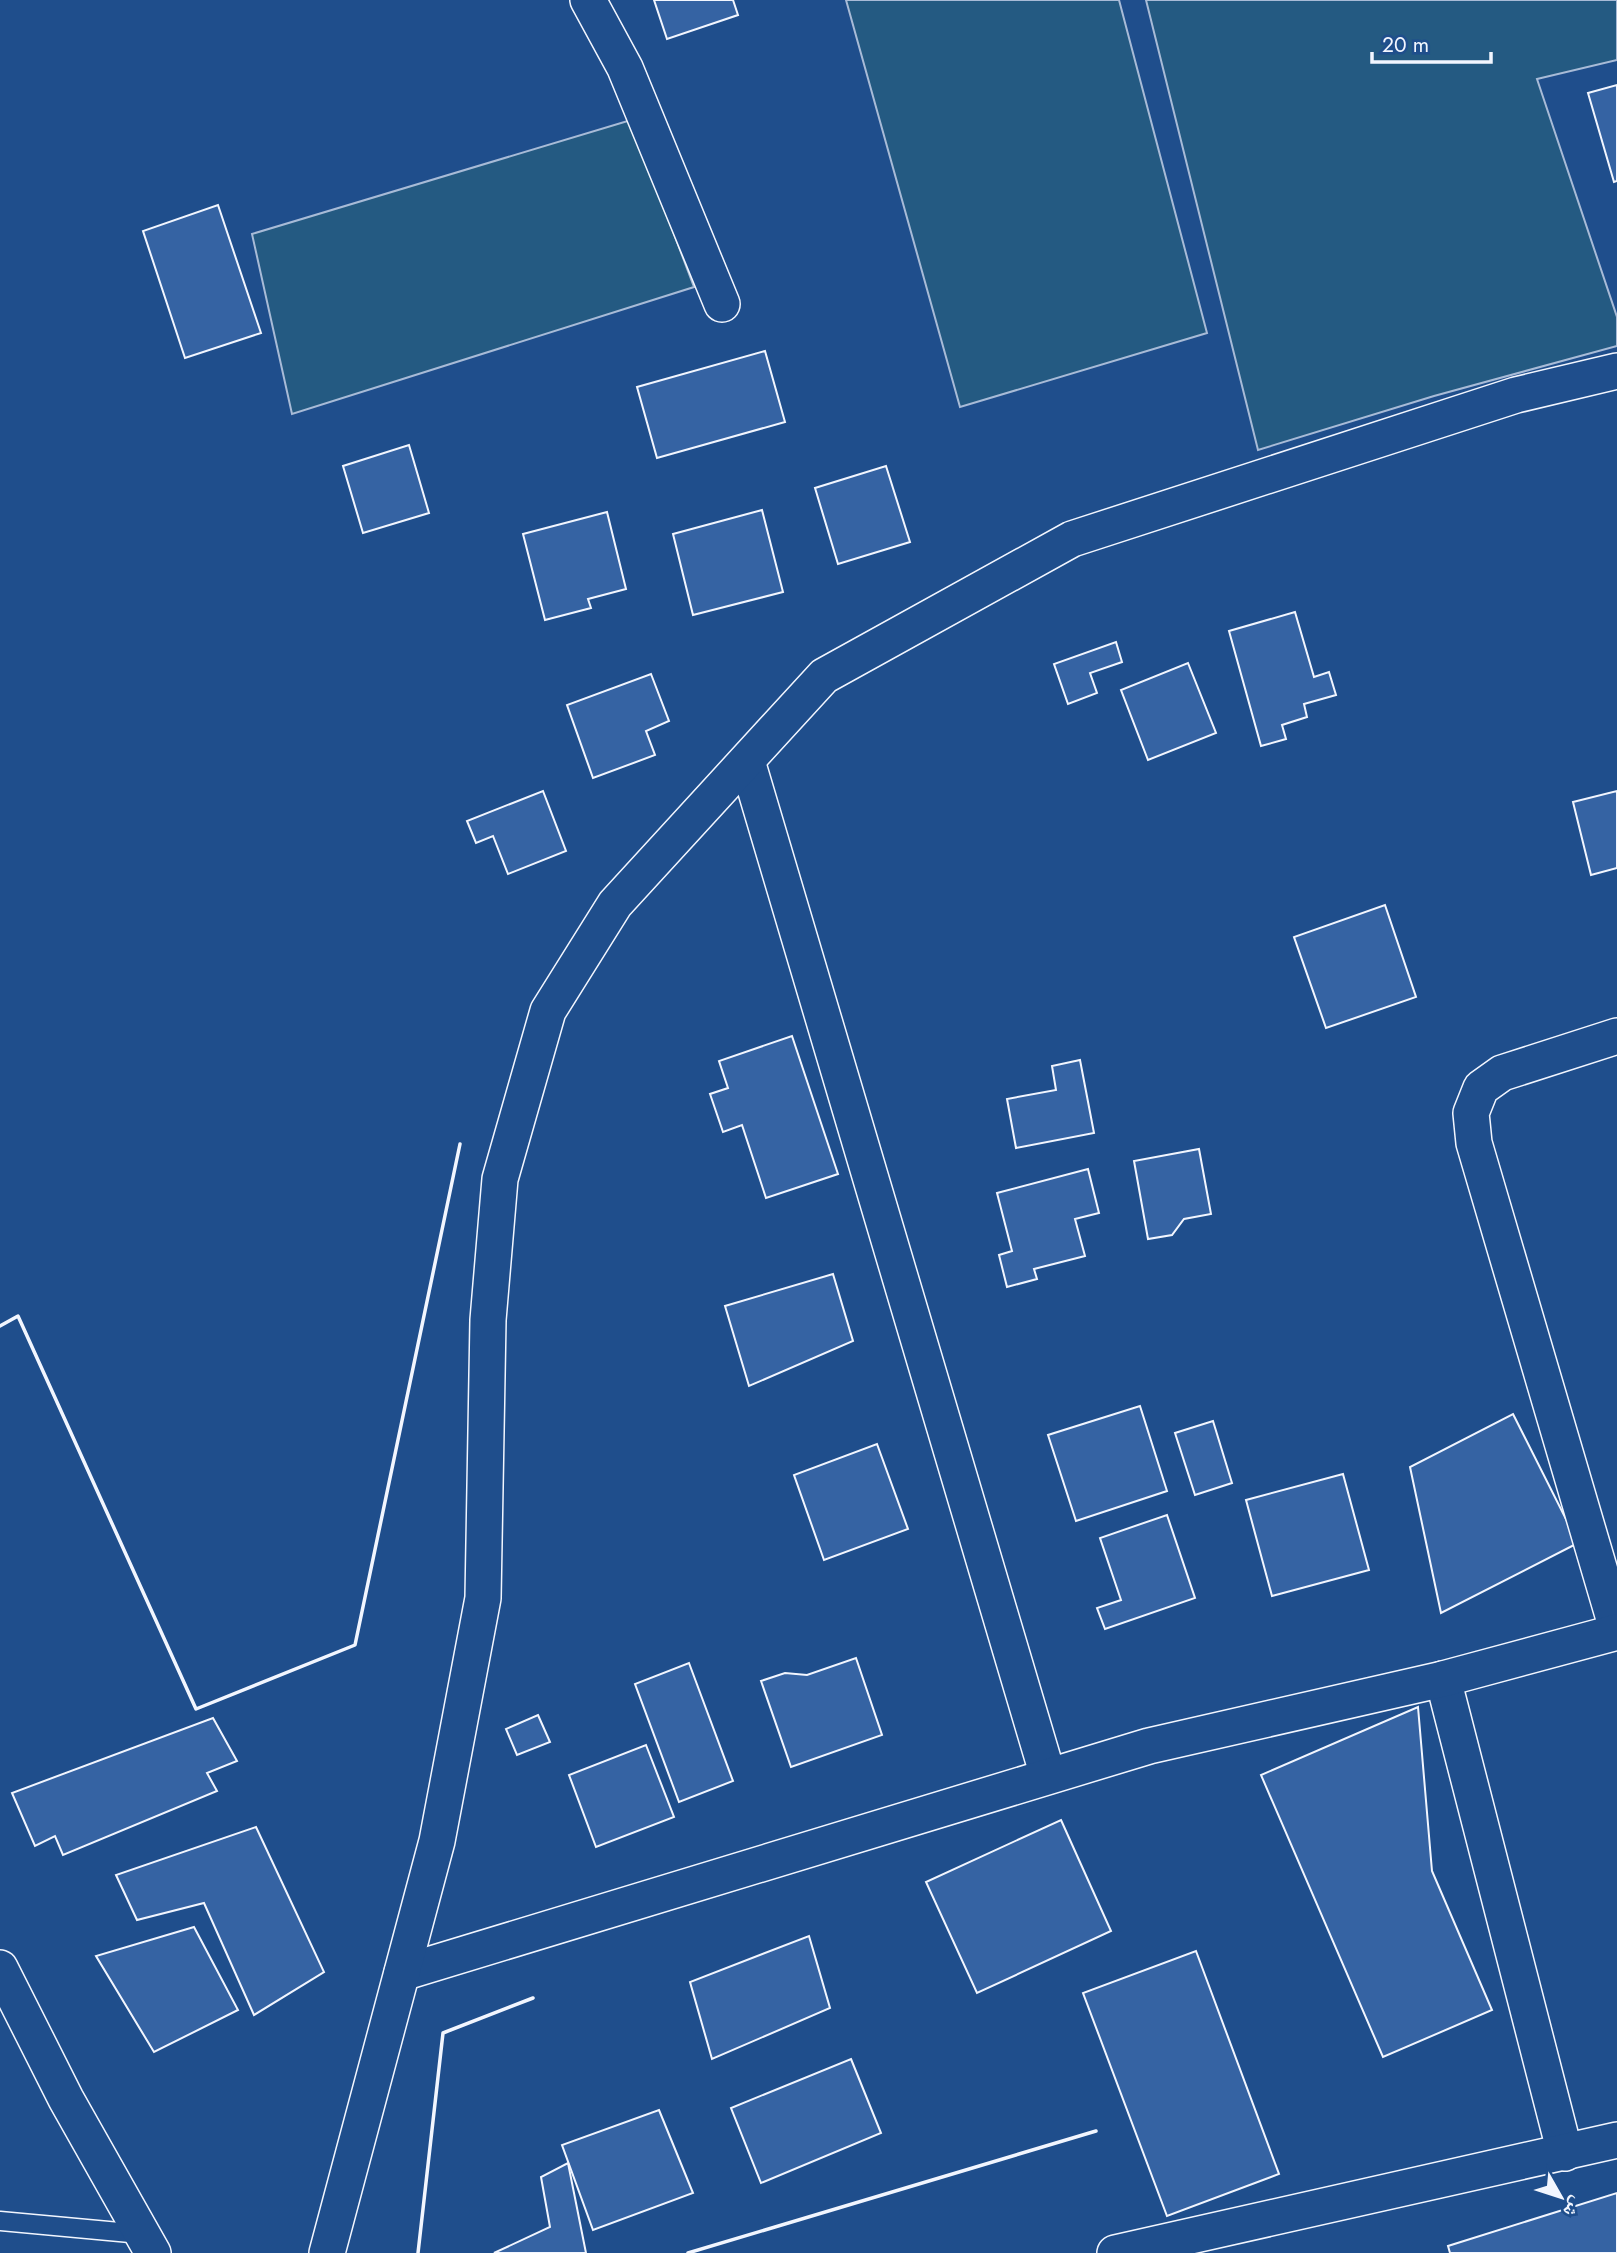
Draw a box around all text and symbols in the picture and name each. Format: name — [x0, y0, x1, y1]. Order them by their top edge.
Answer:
scale bar — [1372, 21, 1491, 65]
text: 20 m — [1382, 30, 1429, 60]
north arrow — [1526, 2162, 1596, 2232]
text: ش — [1557, 2191, 1591, 2224]

